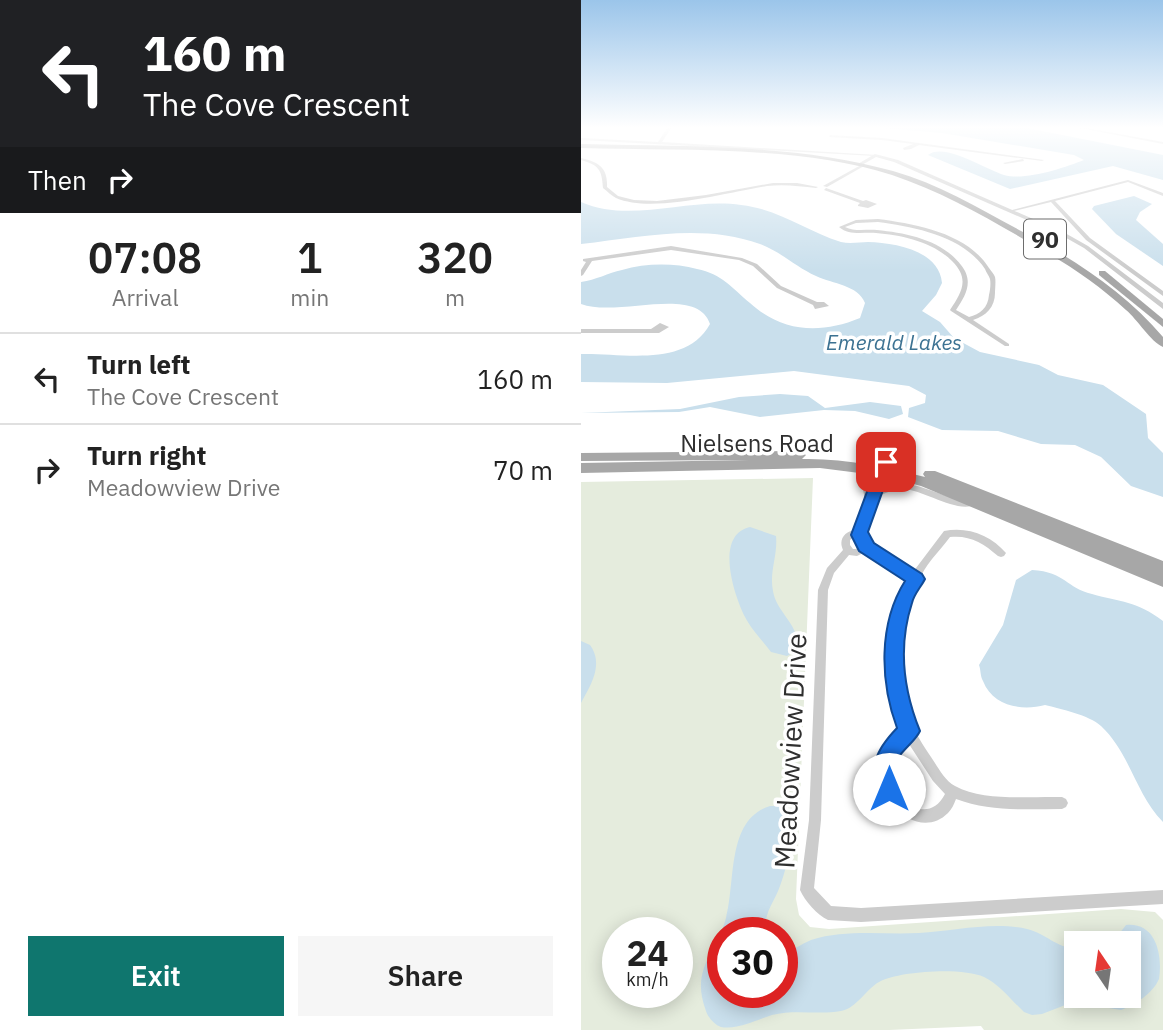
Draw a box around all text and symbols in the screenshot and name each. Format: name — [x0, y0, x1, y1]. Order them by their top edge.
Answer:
text: 160 m — [143, 21, 287, 84]
icon: left — [28, 28, 119, 119]
text: The Cove Crescent — [143, 83, 410, 125]
icon: right — [101, 161, 139, 199]
text: Then — [28, 163, 87, 197]
road number: 90 — [1024, 220, 1066, 258]
text: 07:08 — [88, 230, 202, 285]
text: 1 — [297, 230, 322, 285]
text: 320 — [417, 230, 493, 285]
text: Arrival — [112, 282, 179, 312]
text: min — [290, 282, 329, 312]
text: m — [445, 282, 465, 312]
water label: Emerald Lakes — [826, 328, 962, 356]
text: Turn left — [87, 347, 190, 381]
icon: left — [28, 360, 66, 398]
text: 160 m — [477, 362, 553, 396]
text: The Cove Crescent — [87, 381, 279, 411]
street label: Nielsens Road — [680, 427, 834, 459]
pin — [856, 432, 916, 492]
text: Turn right — [87, 438, 206, 472]
icon: arrive — [867, 443, 905, 481]
icon: right — [28, 451, 66, 489]
text: 70 m — [493, 453, 553, 487]
text: Meadowview Drive — [87, 472, 280, 502]
street label: Meadowview Drive — [765, 632, 815, 870]
position arrow — [852, 752, 926, 826]
speed limit sign: 30 — [707, 917, 798, 1008]
text: 24 — [626, 930, 669, 976]
north arrow — [1064, 931, 1141, 1008]
map controls — [1064, 931, 1141, 1008]
button: Exit — [28, 936, 284, 1016]
button: Share — [298, 936, 553, 1016]
text: km/h — [626, 968, 669, 991]

